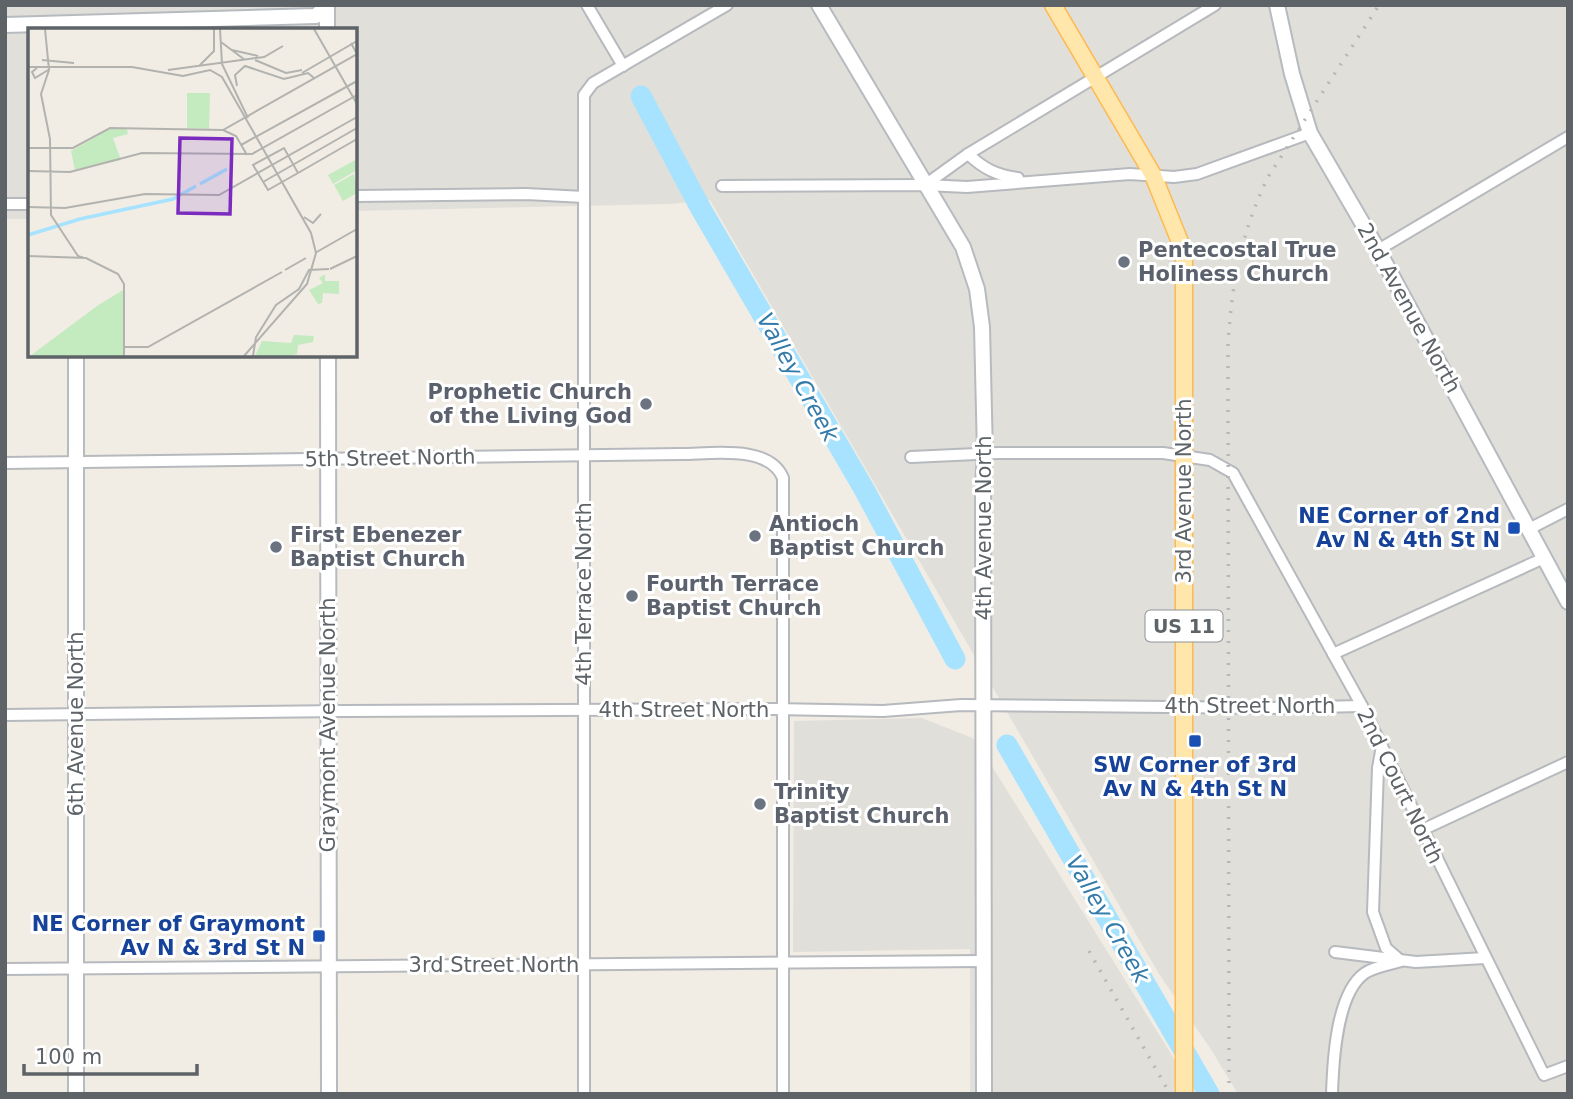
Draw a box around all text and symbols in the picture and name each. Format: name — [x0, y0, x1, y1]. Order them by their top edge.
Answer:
inset map — [28, 28, 357, 357]
street label: 2nd Avenue North — [1352, 219, 1466, 397]
place label: Pentecostal True Holiness Church — [1138, 238, 1337, 286]
marker: Pentecostal True Holiness Church — [1116, 254, 1132, 270]
water label: Valley Creek — [752, 308, 845, 447]
place label: Prophetic Church of the Living God — [428, 380, 632, 428]
marker: Prophetic Church of the Living God — [638, 396, 654, 412]
street label: 3rd Avenue North — [1172, 398, 1196, 584]
street label: 4th Avenue North — [972, 435, 996, 621]
street label: 5th Street North — [304, 445, 476, 471]
street label: 4th Terrace North — [572, 502, 596, 686]
place label: NE Corner of 2nd Av N & 4th St N — [1298, 504, 1500, 552]
place label: Antioch Baptist Church — [769, 512, 944, 560]
marker: NE Corner of 2nd Av N & 4th St N — [1506, 520, 1522, 536]
place label: First Ebenezer Baptist Church — [290, 523, 465, 571]
marker: Antioch Baptist Church — [747, 528, 763, 544]
marker: First Ebenezer Baptist Church — [268, 539, 284, 555]
place label: Fourth Terrace Baptist Church — [646, 572, 821, 620]
marker: Fourth Terrace Baptist Church — [624, 588, 640, 604]
street label: Graymont Avenue North — [316, 597, 340, 853]
road number: US 11 — [1146, 610, 1222, 642]
street label: 6th Avenue North — [64, 631, 88, 817]
street label: 4th Street North — [1165, 694, 1335, 718]
street label: 4th Street North — [599, 698, 769, 722]
street label: 2nd Court North — [1352, 704, 1448, 868]
marker: SW Corner of 3rd Av N & 4th St N — [1187, 733, 1203, 749]
place label: SW Corner of 3rd Av N & 4th St N — [1093, 753, 1297, 801]
place label: Trinity Baptist Church — [774, 780, 949, 828]
marker: Trinity Baptist Church — [752, 796, 768, 812]
water label: Valley Creek — [1061, 850, 1156, 989]
place label: NE Corner of Graymont Av N & 3rd St N — [32, 912, 305, 960]
marker: NE Corner of Graymont Av N & 3rd St N — [311, 928, 327, 944]
street label: 3rd Street North — [409, 953, 579, 977]
scale bar — [24, 1032, 198, 1076]
text: 100 m — [35, 1045, 102, 1069]

